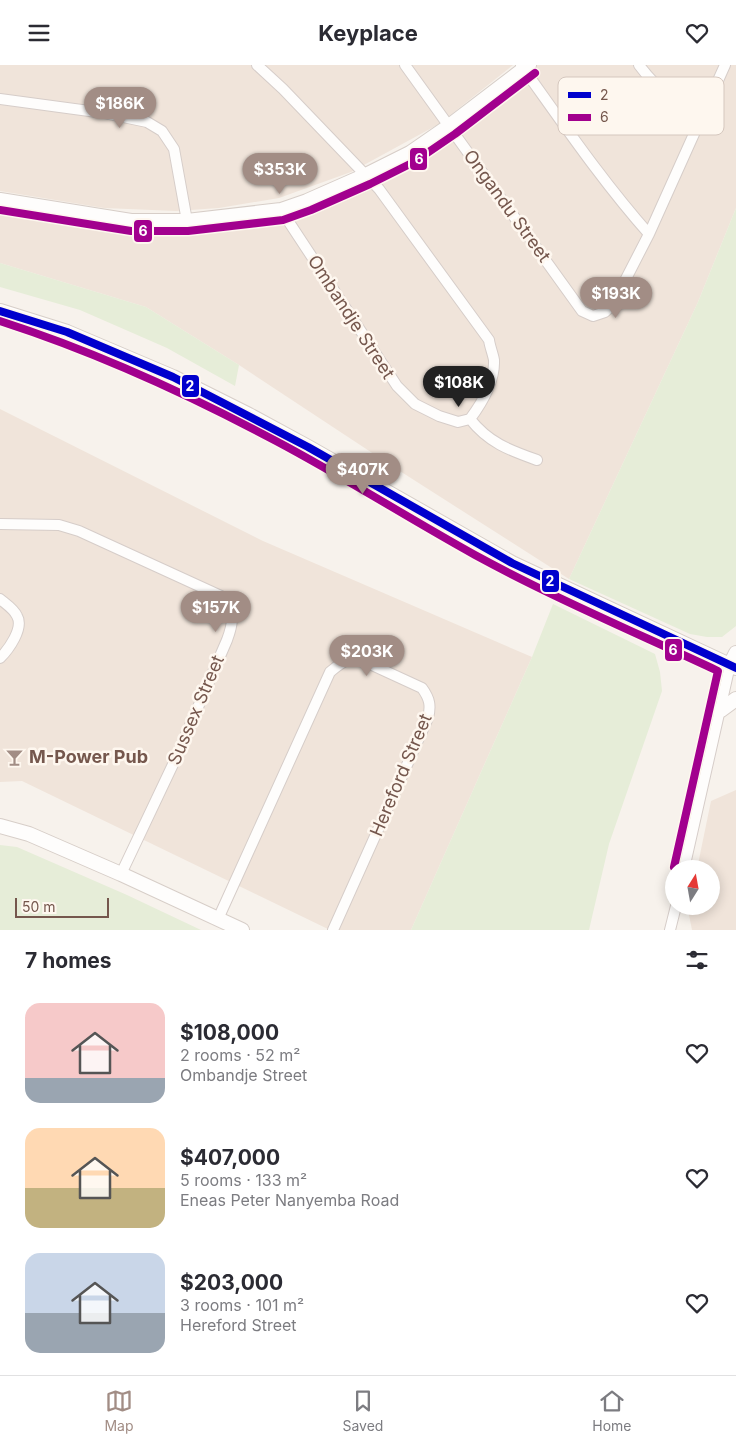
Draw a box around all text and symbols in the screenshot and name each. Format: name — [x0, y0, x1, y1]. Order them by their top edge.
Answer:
icon: menu — [25, 19, 53, 47]
icon: heart — [683, 19, 711, 47]
text: Keyplace — [318, 20, 418, 46]
legend — [558, 77, 724, 135]
text: 2 — [600, 86, 609, 103]
pin: $186K — [85, 87, 155, 129]
text: $186K — [95, 93, 145, 113]
text: 6 — [600, 108, 609, 125]
street label: Ongandu Street — [460, 145, 555, 266]
line badge: 6 — [409, 147, 428, 171]
text: 6 — [414, 150, 424, 167]
pin: $353K — [245, 153, 315, 195]
text: $353K — [254, 159, 306, 179]
line badge: 6 — [133, 219, 153, 243]
text: 6 — [138, 222, 148, 239]
street label: Ombandje Street — [304, 251, 399, 383]
pin: $193K — [581, 277, 651, 319]
text: $193K — [591, 283, 641, 303]
pin: $108K — [424, 365, 494, 408]
text: $108K — [434, 372, 484, 392]
line badge: 2 — [181, 374, 200, 398]
text: 2 — [186, 377, 195, 394]
pin: $407K — [328, 453, 398, 495]
text: $407K — [337, 459, 389, 479]
line badge: 2 — [541, 569, 560, 593]
text: 2 — [546, 572, 555, 589]
pin: $157K — [181, 591, 251, 633]
text: $157K — [192, 597, 240, 617]
pin: $203K — [332, 635, 402, 677]
line badge: 6 — [664, 638, 683, 662]
text: $203K — [340, 641, 394, 661]
text: 6 — [668, 641, 678, 658]
street label: Sussex Street — [163, 652, 228, 768]
street label: Hereford Street — [365, 710, 436, 839]
place label: M-Power Pub — [29, 746, 148, 767]
bar icon: M-Power Pub — [5, 747, 25, 767]
north arrow — [665, 860, 720, 915]
map controls — [665, 860, 720, 915]
scale bar — [15, 895, 109, 918]
text: 50 m — [22, 898, 56, 915]
icon: filters — [683, 946, 711, 974]
text: 7 homes — [25, 948, 112, 973]
text: $108,000 — [180, 1020, 279, 1045]
icon: home — [65, 1023, 125, 1083]
icon: heart — [683, 1039, 711, 1067]
text: 2 rooms · 52 m² — [180, 1045, 300, 1065]
text: Ombandje Street — [180, 1065, 307, 1085]
text: $407,000 — [180, 1145, 280, 1170]
icon: home — [65, 1148, 125, 1208]
icon: heart — [683, 1164, 711, 1192]
text: 5 rooms · 133 m² — [180, 1170, 307, 1190]
text: Eneas Peter Nanyemba Road — [180, 1190, 399, 1210]
text: $203,000 — [180, 1270, 283, 1295]
icon: home — [65, 1273, 125, 1333]
icon: heart — [683, 1289, 711, 1317]
text: 3 rooms · 101 m² — [180, 1295, 304, 1315]
text: Hereford Street — [180, 1315, 297, 1335]
tab: Map — [104, 1387, 134, 1434]
tab: Saved — [342, 1387, 383, 1434]
tab: Home — [592, 1387, 632, 1434]

